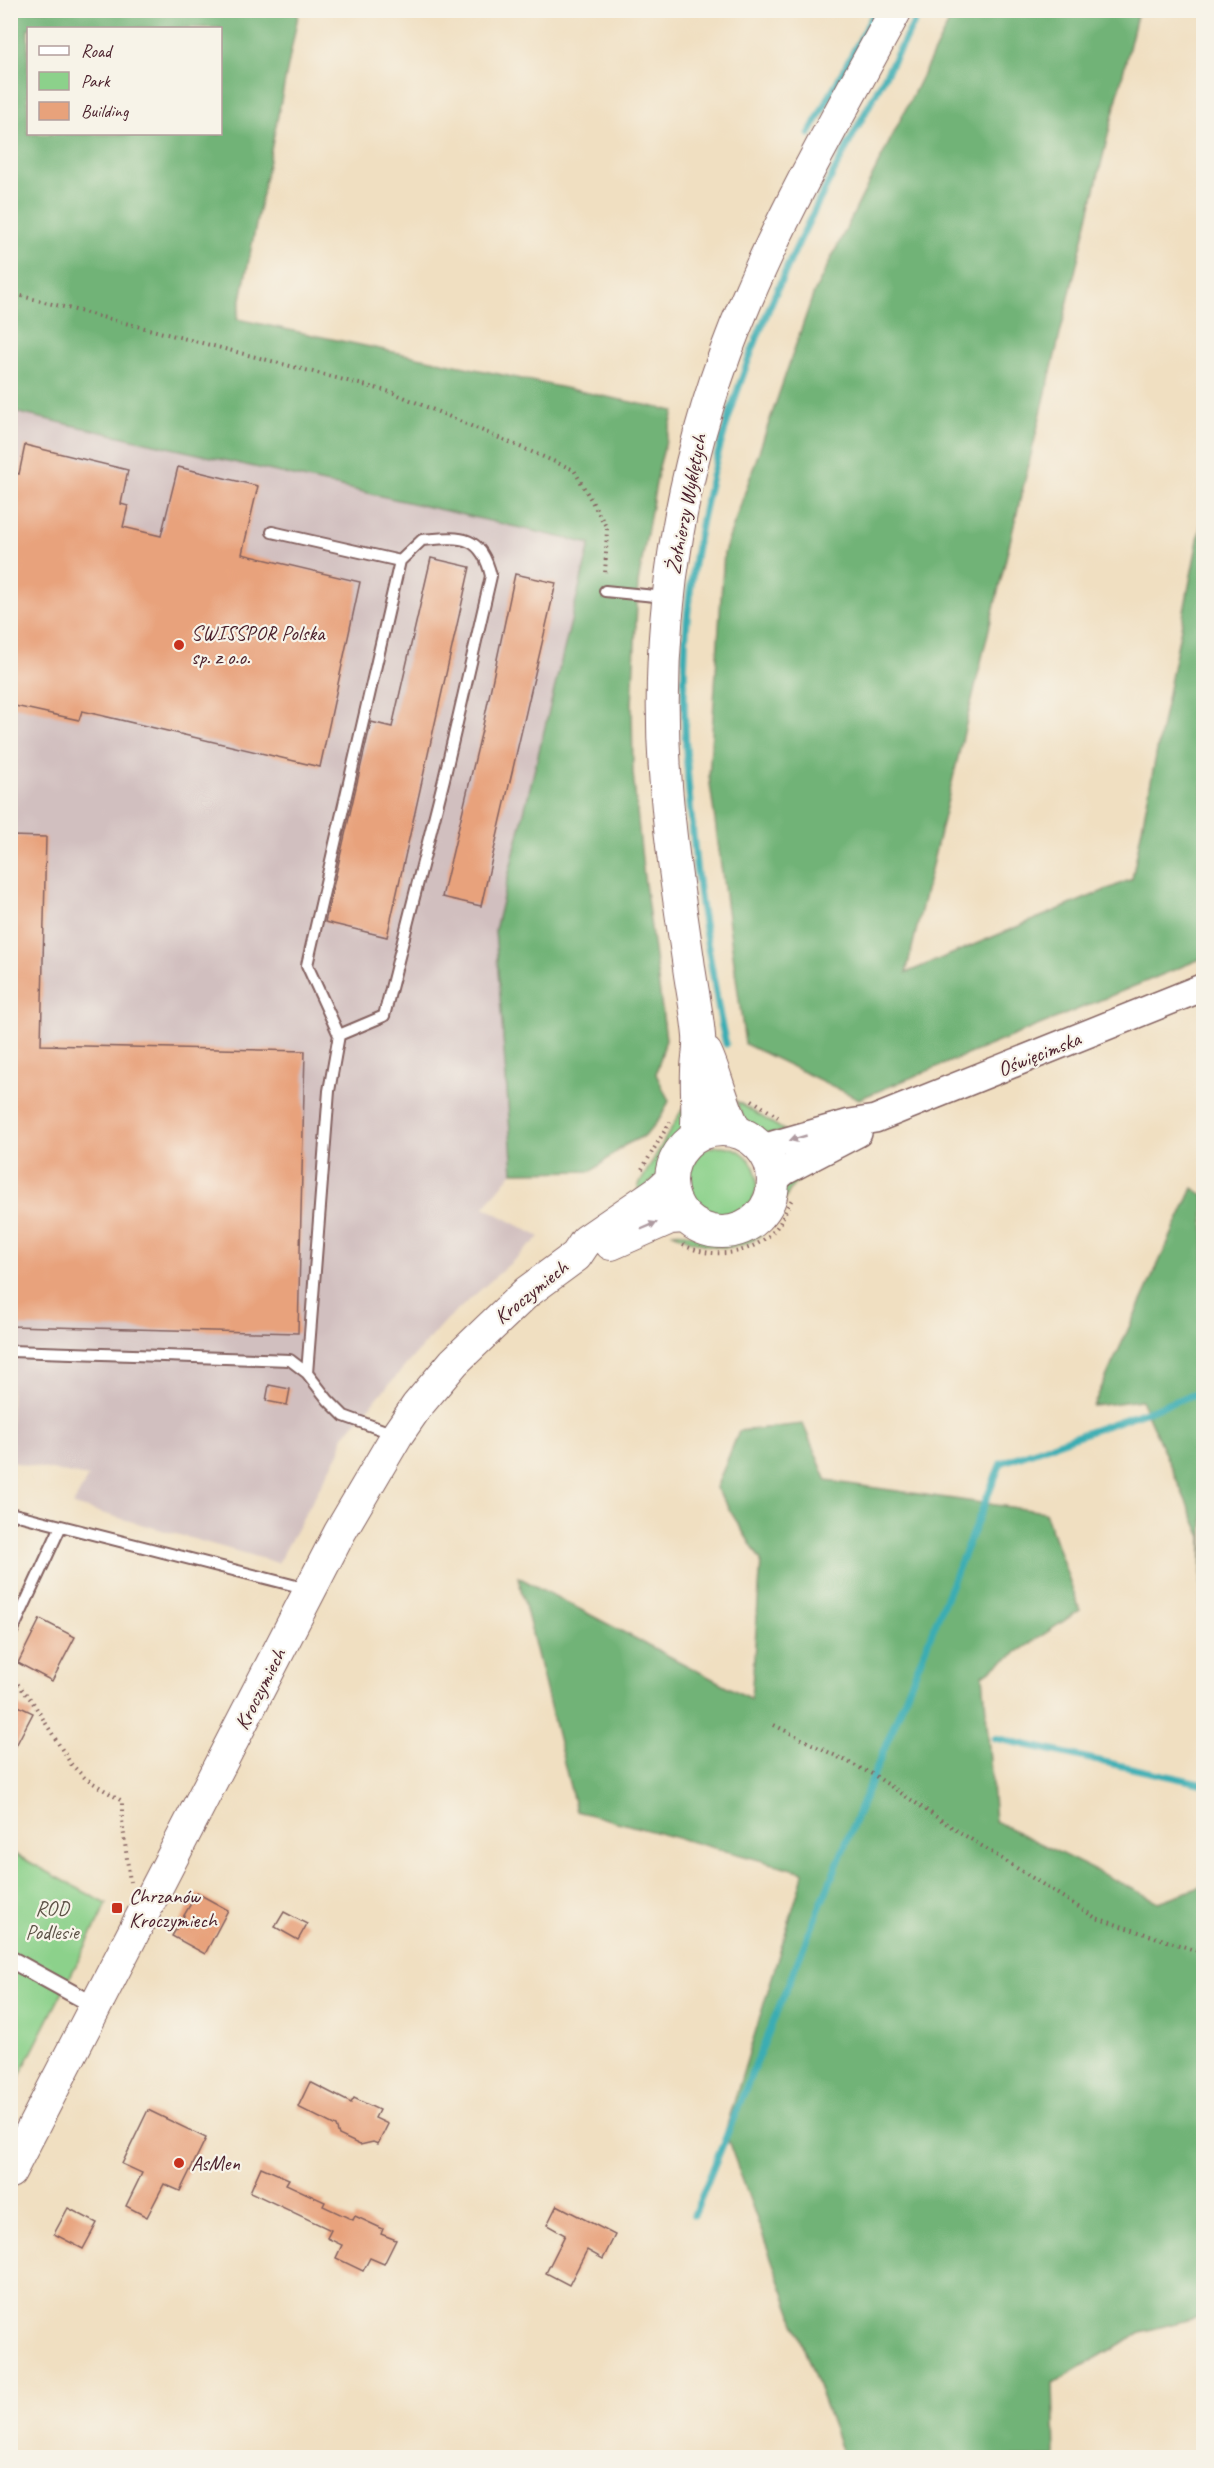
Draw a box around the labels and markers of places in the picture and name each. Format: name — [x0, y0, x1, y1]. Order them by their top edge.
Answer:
place label: SWISSPOR Polska sp. z o.o. — [191, 620, 326, 670]
marker: SWISSPOR Polska sp. z o.o. — [172, 638, 186, 652]
place label: Chrzanów Kroczymiech — [129, 1883, 218, 1933]
marker: Chrzanów Kroczymiech — [110, 1901, 124, 1915]
place label: AsMen — [191, 2150, 240, 2176]
marker: AsMen — [172, 2156, 186, 2170]

